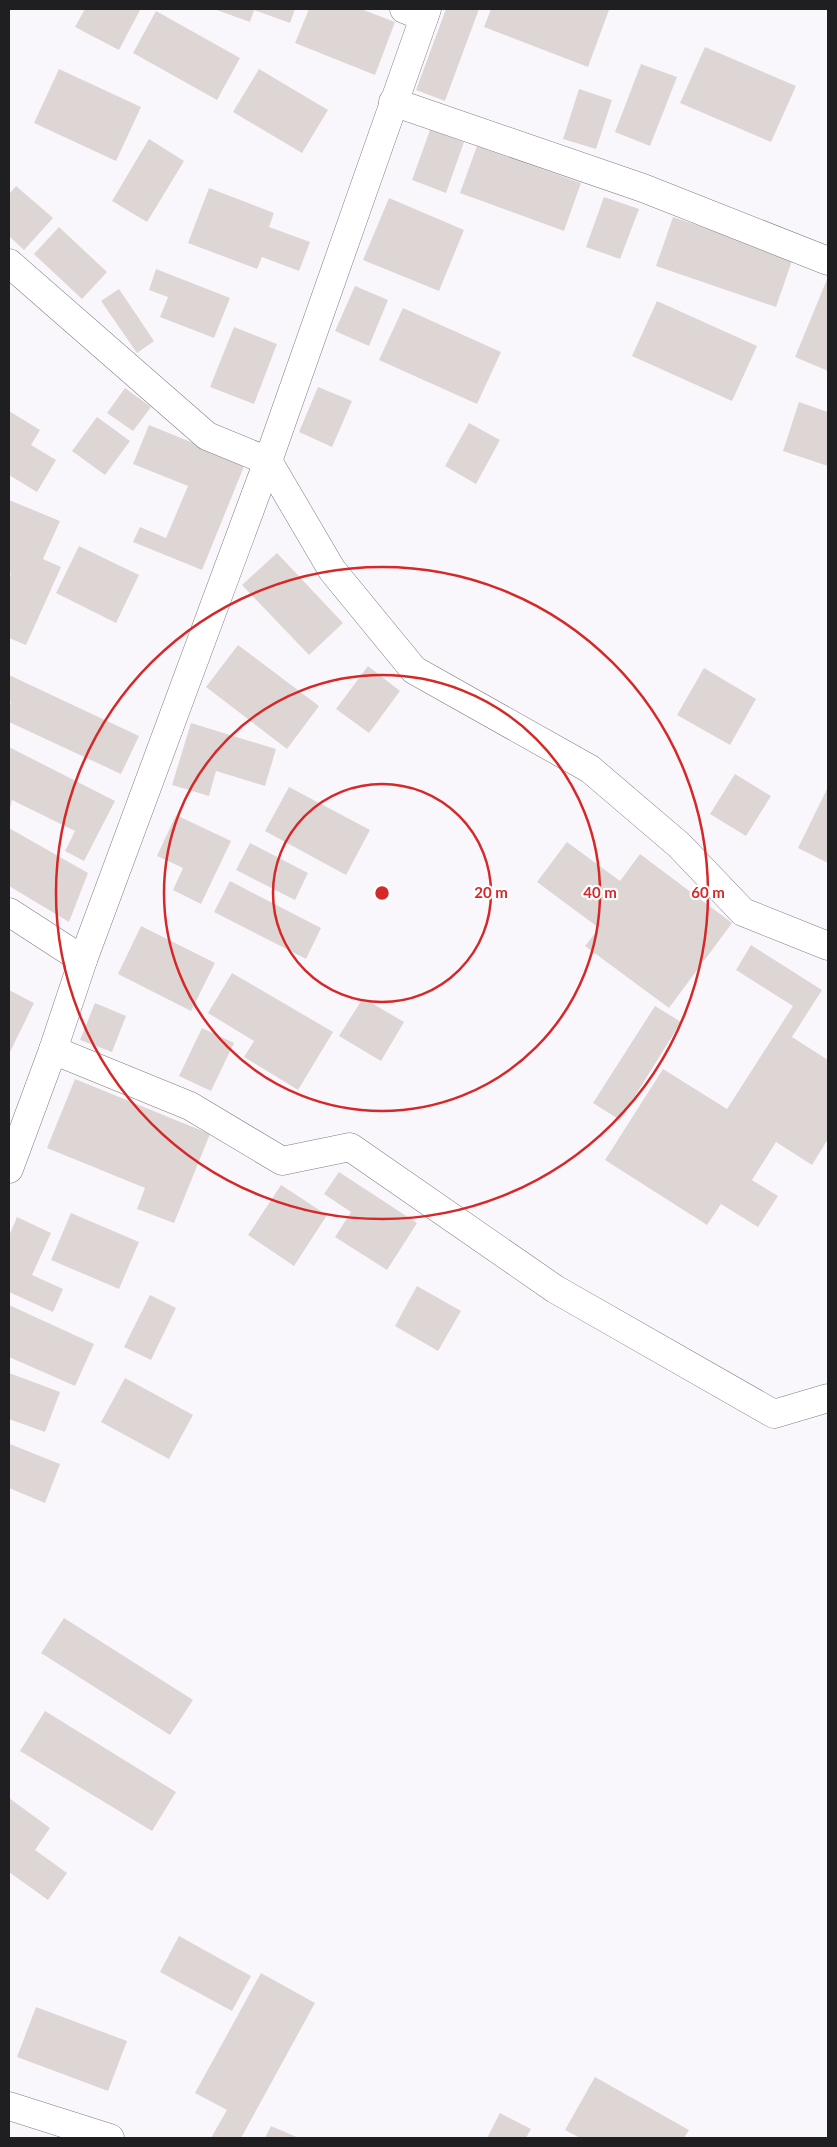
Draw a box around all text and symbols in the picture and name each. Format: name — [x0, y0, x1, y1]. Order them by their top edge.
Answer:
text: 20 m — [474, 883, 508, 901]
text: 40 m — [583, 883, 617, 901]
text: 60 m — [691, 883, 725, 901]
centre of rings — [373, 884, 391, 902]

